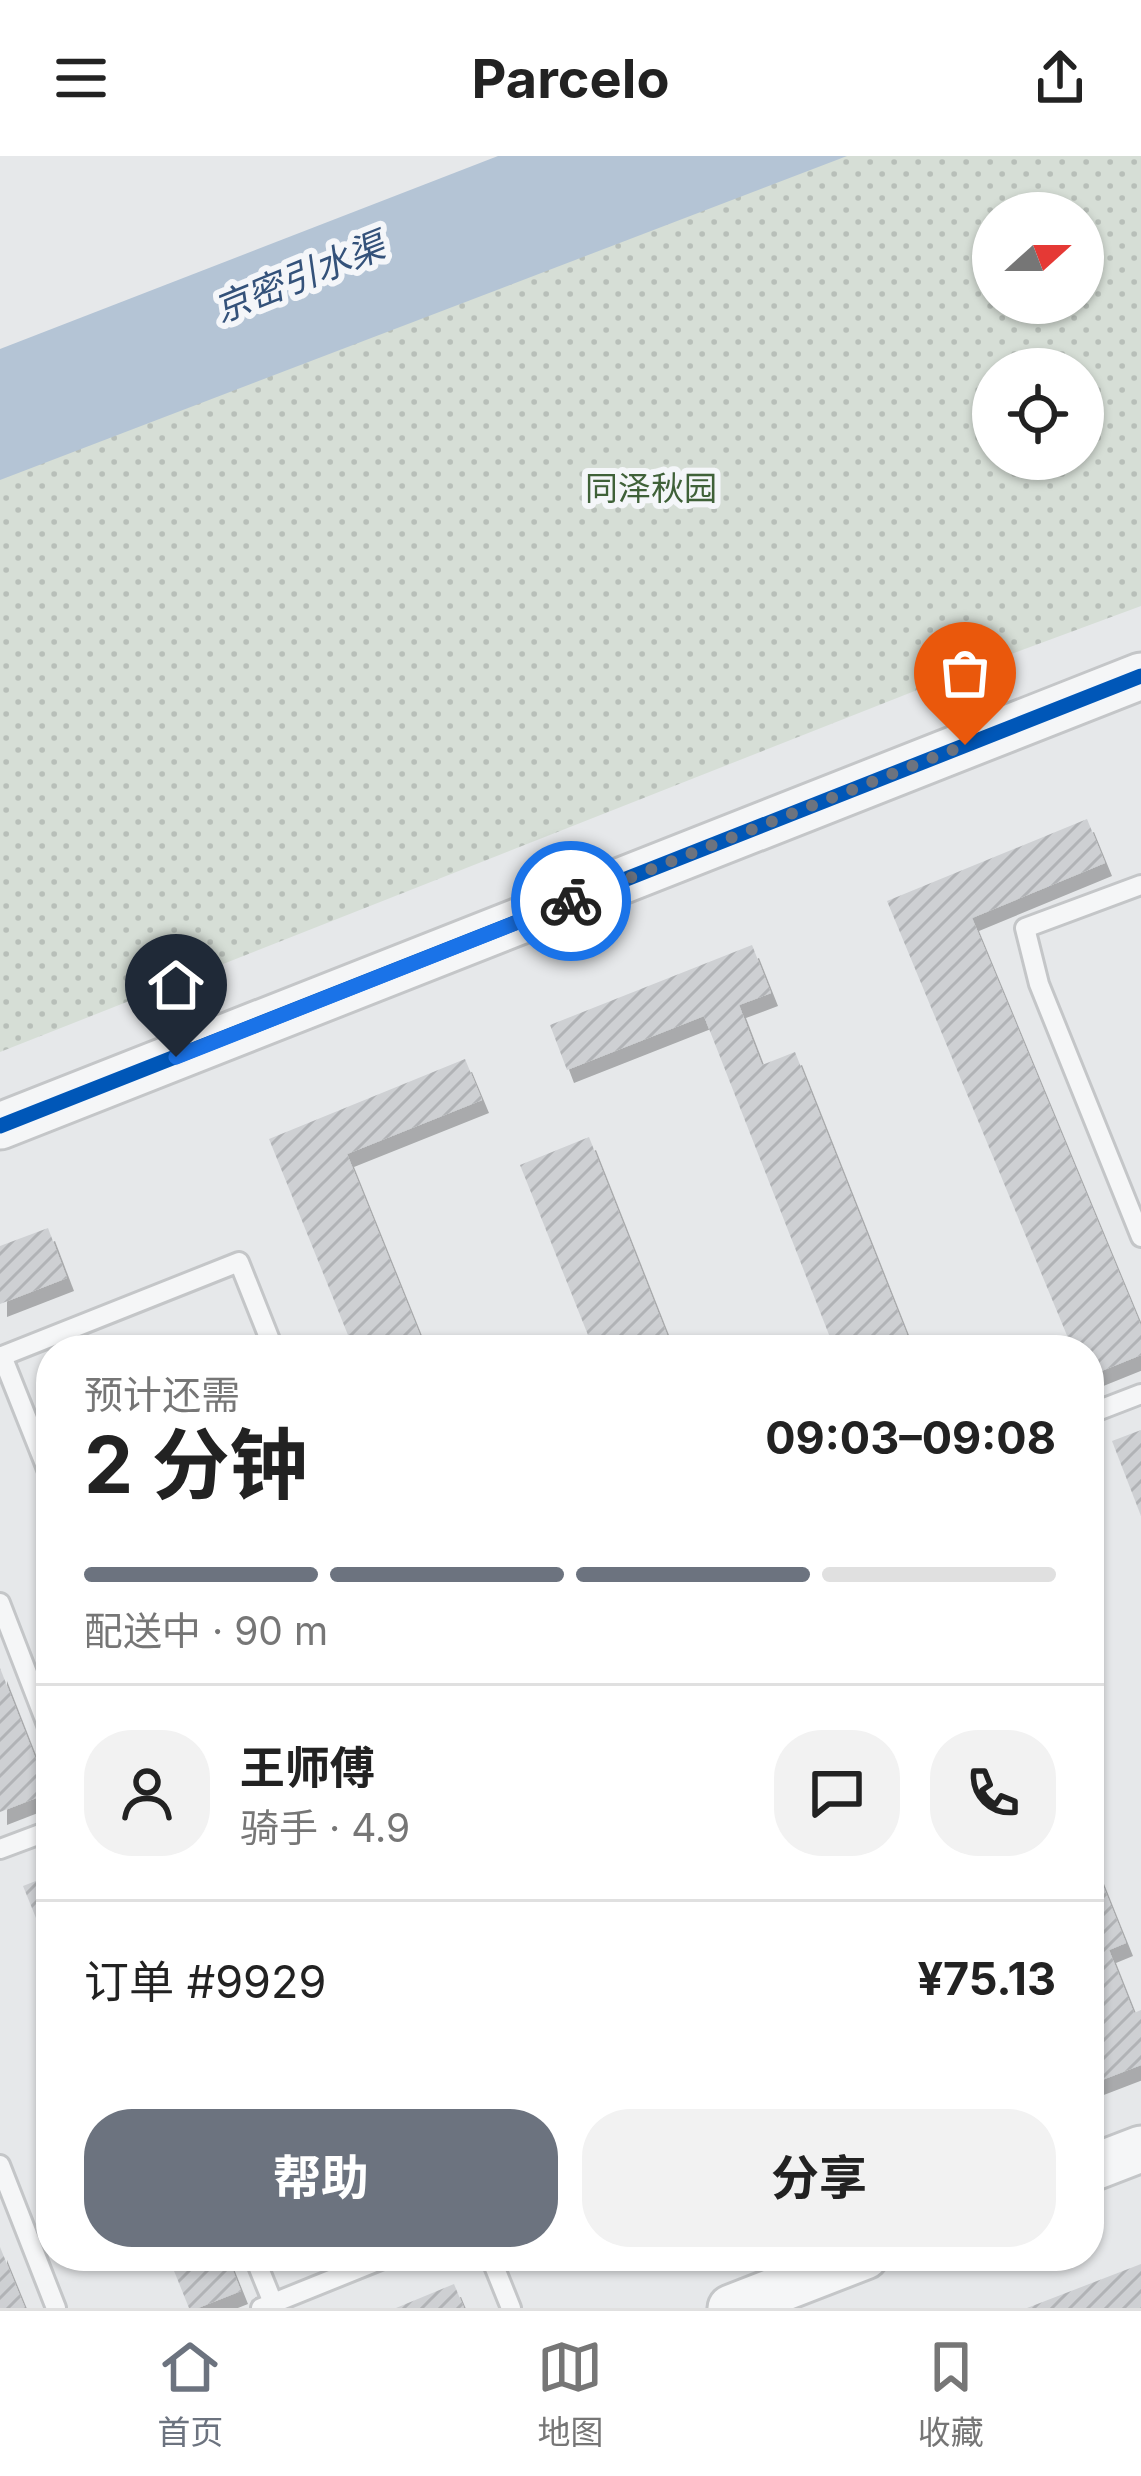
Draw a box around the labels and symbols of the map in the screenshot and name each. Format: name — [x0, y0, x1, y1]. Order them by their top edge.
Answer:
north arrow — [972, 192, 1104, 324]
water label: 京密引水渠 — [207, 221, 395, 331]
park label: 同泽秋园 — [585, 468, 717, 508]
pin — [914, 622, 1016, 745]
courier — [511, 841, 631, 961]
pin — [125, 934, 227, 1057]

